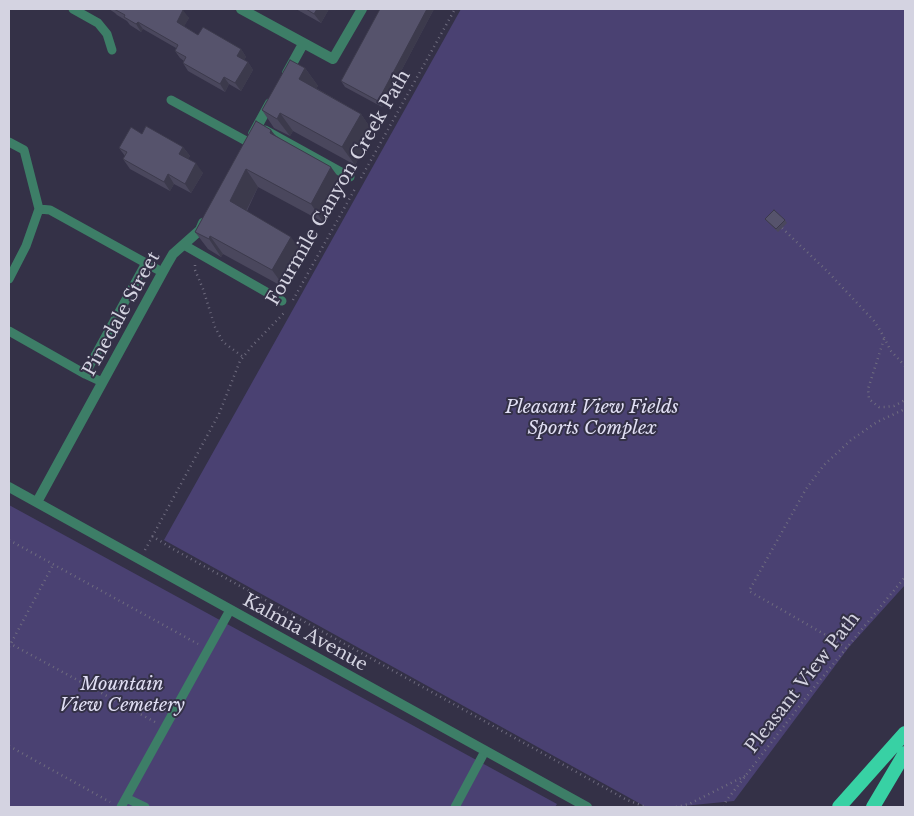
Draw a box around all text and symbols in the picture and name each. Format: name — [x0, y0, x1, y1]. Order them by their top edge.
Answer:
street label: Fourmile Canyon Creek Path — [263, 66, 415, 310]
street label: Pinedale Street — [79, 248, 165, 380]
park label: Pleasant View Fields Sports Complex — [505, 397, 679, 439]
street label: Kalmia Avenue — [239, 590, 371, 676]
street label: Pleasant View Path — [741, 608, 865, 758]
park label: Mountain View Cemetery — [59, 674, 185, 716]

